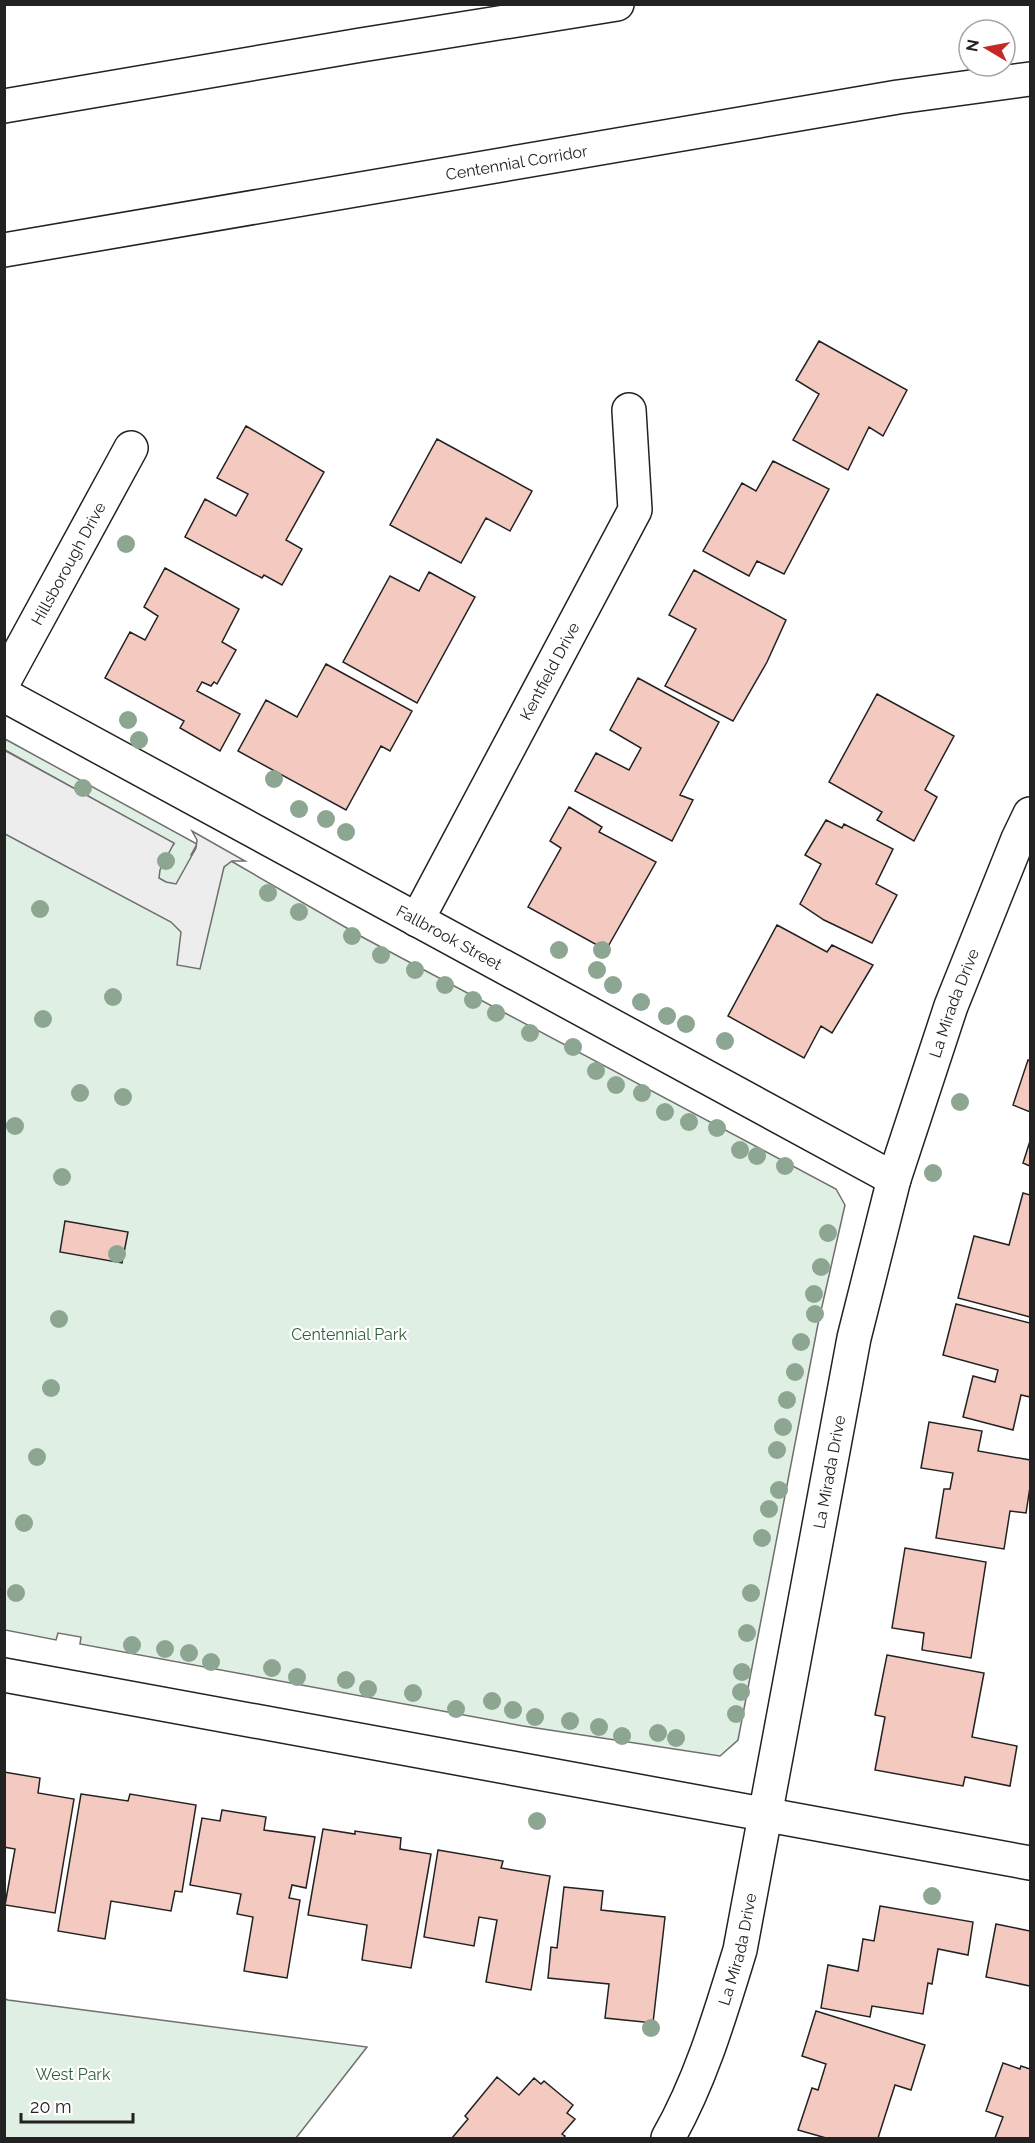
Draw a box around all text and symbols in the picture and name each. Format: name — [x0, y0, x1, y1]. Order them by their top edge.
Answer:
north arrow — [957, 18, 1017, 78]
text: N — [962, 38, 983, 53]
street label: Centennial Corridor — [444, 141, 589, 184]
street label: Hillsborough Drive — [27, 499, 110, 628]
street label: Kentfield Drive — [516, 619, 584, 723]
street label: Fallbrook Street — [393, 901, 506, 974]
street label: La Mirada Drive — [926, 946, 983, 1060]
park label: Centennial Park — [291, 1325, 407, 1344]
street label: La Mirada Drive — [810, 1414, 849, 1530]
street label: La Mirada Drive — [714, 1892, 760, 2008]
park label: West Park — [36, 2065, 111, 2084]
scale bar — [21, 2086, 134, 2124]
text: 20 m — [30, 2096, 72, 2117]

